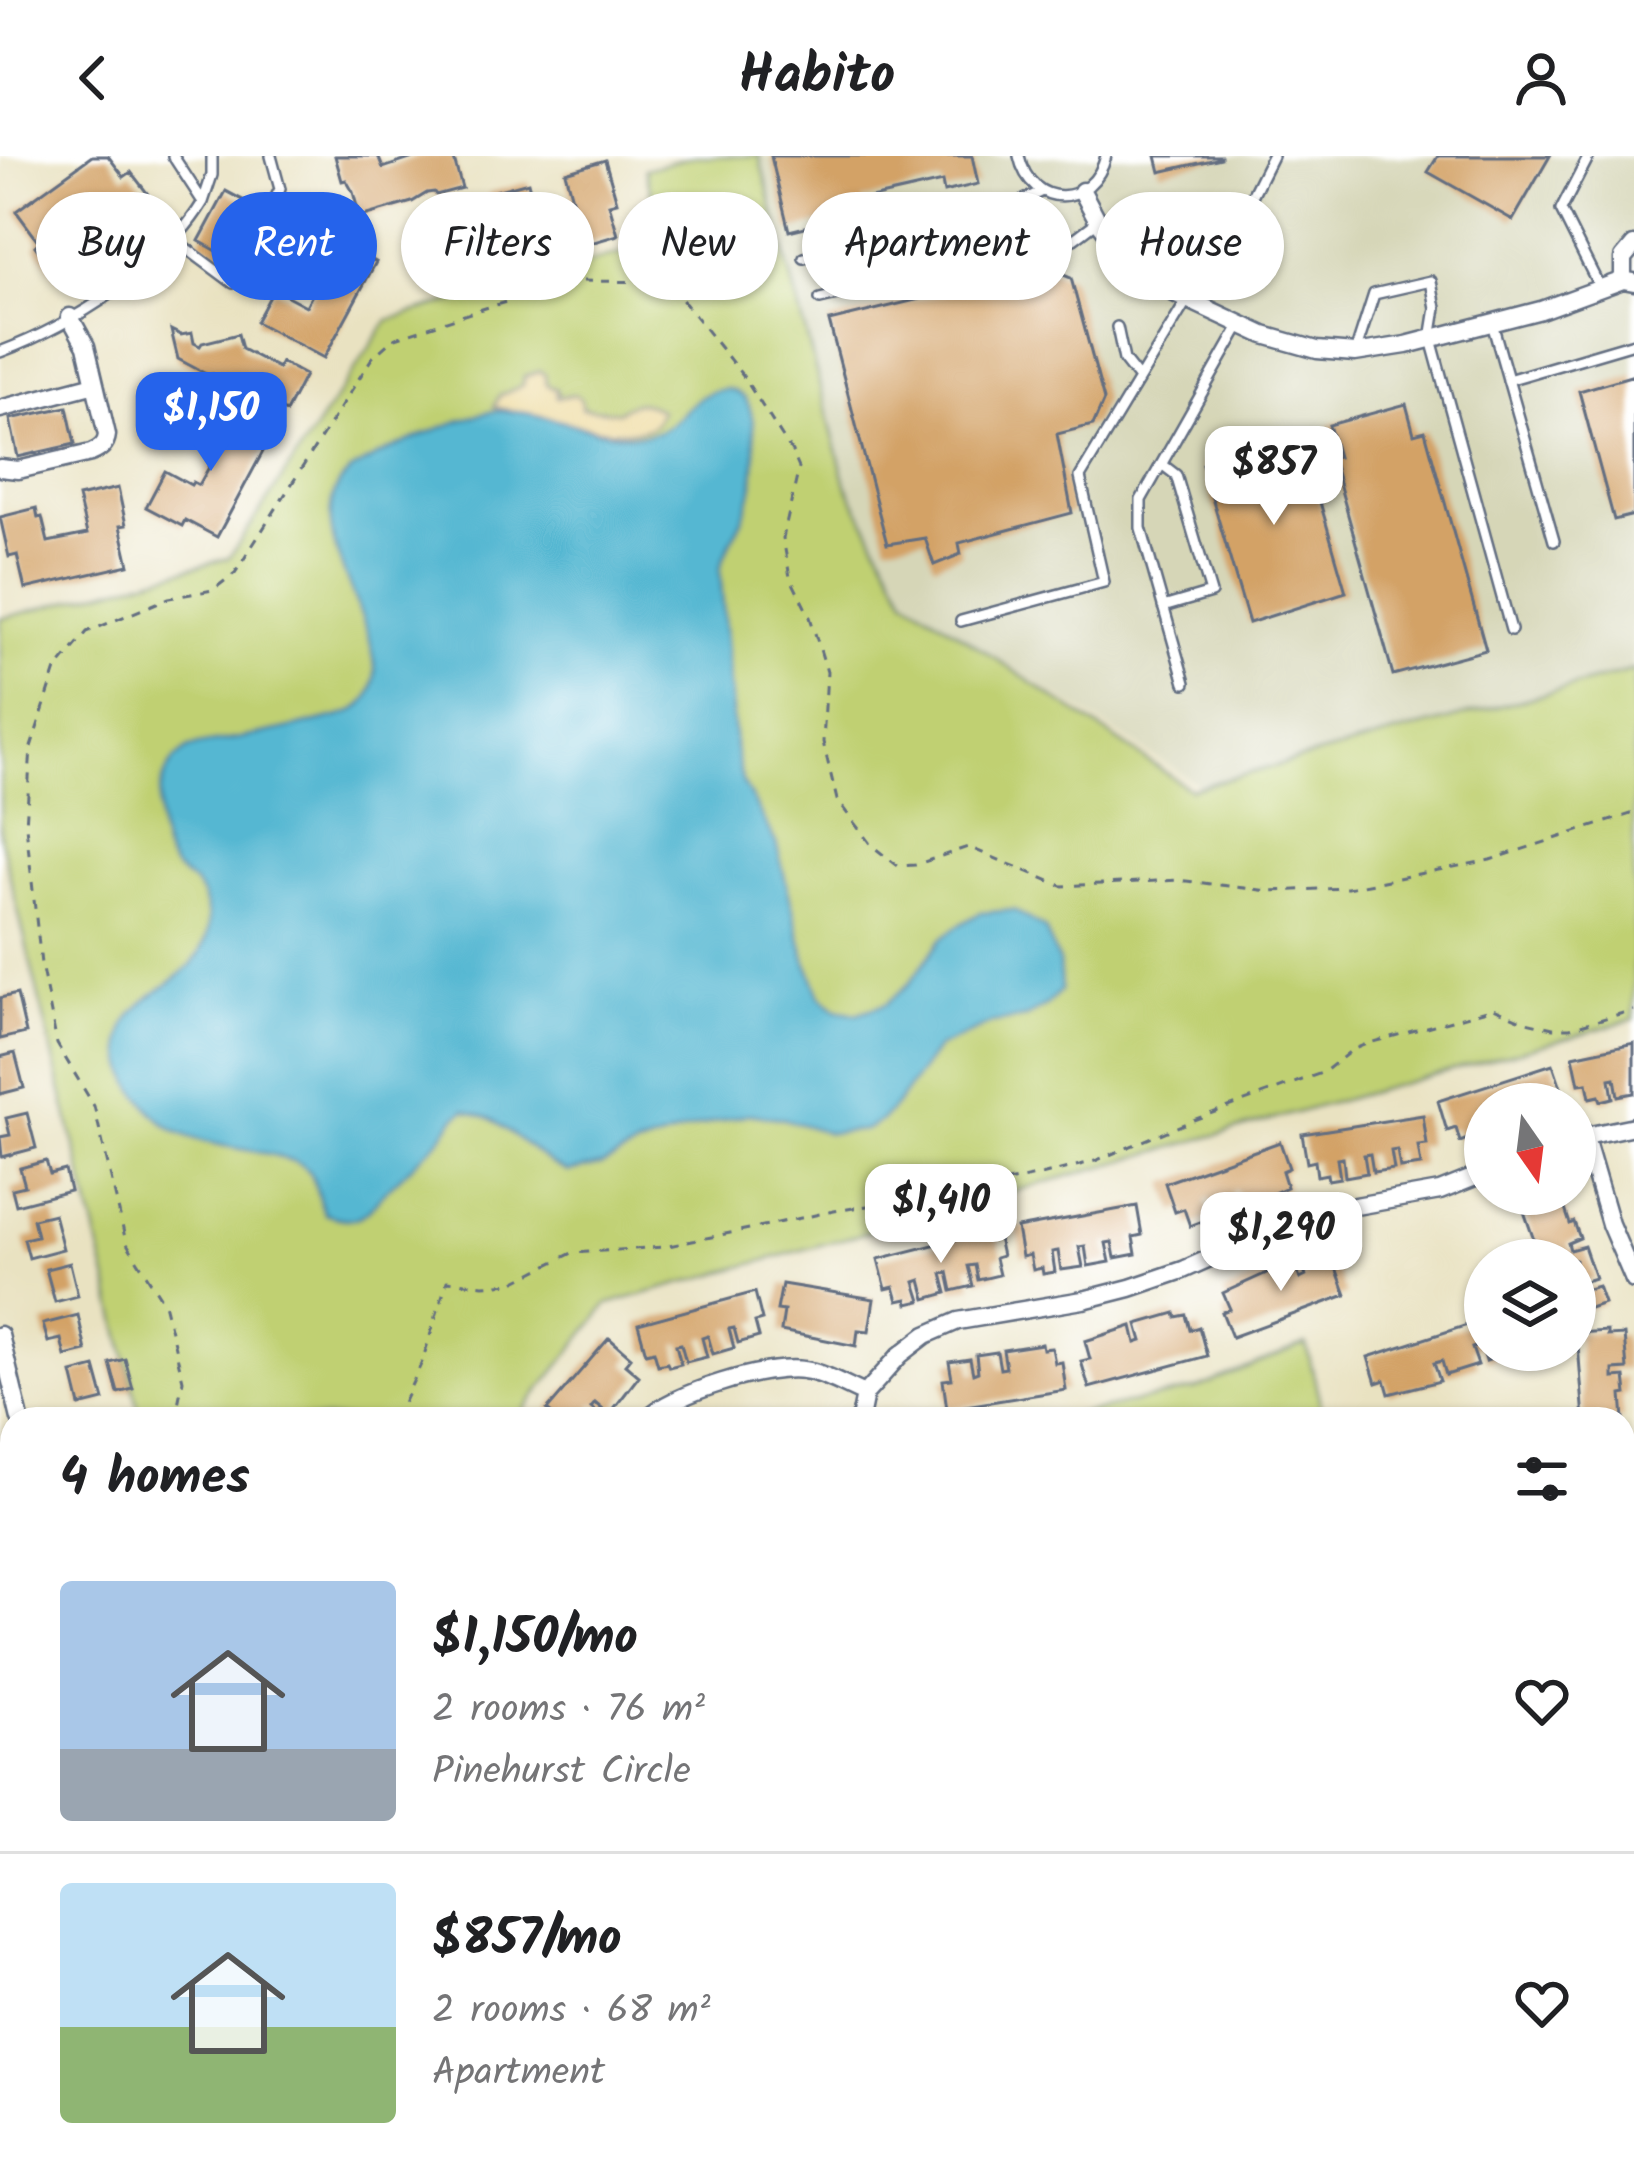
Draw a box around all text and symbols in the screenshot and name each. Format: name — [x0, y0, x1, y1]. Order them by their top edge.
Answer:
text: Habito — [739, 35, 895, 121]
icon: back — [60, 45, 126, 111]
icon: person — [1508, 45, 1574, 111]
chip: Buy — [36, 192, 187, 300]
chip: Rent — [211, 192, 377, 300]
chip: Filters — [401, 192, 594, 300]
chip: New — [618, 192, 778, 300]
chip: Apartment — [802, 192, 1072, 300]
chip: House — [1096, 192, 1284, 300]
pin: $1,150 — [113, 372, 309, 474]
text: $1,150 — [163, 380, 259, 442]
pin: $857 — [1203, 426, 1345, 528]
text: $857 — [1232, 434, 1316, 496]
north arrow — [1464, 1083, 1596, 1215]
map controls — [1464, 1083, 1596, 1371]
pin: $1,410 — [843, 1164, 1039, 1266]
text: $1,410 — [892, 1172, 990, 1234]
pin: $1,290 — [1183, 1192, 1379, 1294]
text: $1,290 — [1227, 1200, 1335, 1262]
button: layers — [1464, 1239, 1596, 1371]
text: 4 homes — [60, 1439, 250, 1520]
icon: filters — [1509, 1446, 1575, 1512]
text: $1,150/mo — [432, 1599, 638, 1680]
icon: home — [156, 1629, 300, 1773]
icon: heart — [1509, 1668, 1575, 1734]
text: 2 rooms · 76 m² — [432, 1680, 705, 1742]
text: Pinehurst Circle — [432, 1742, 691, 1804]
text: $857/mo — [432, 1900, 622, 1981]
icon: home — [156, 1931, 300, 2075]
icon: heart — [1509, 1970, 1575, 2036]
text: 2 rooms · 68 m² — [432, 1981, 711, 2043]
text: Apartment — [432, 2043, 605, 2105]

